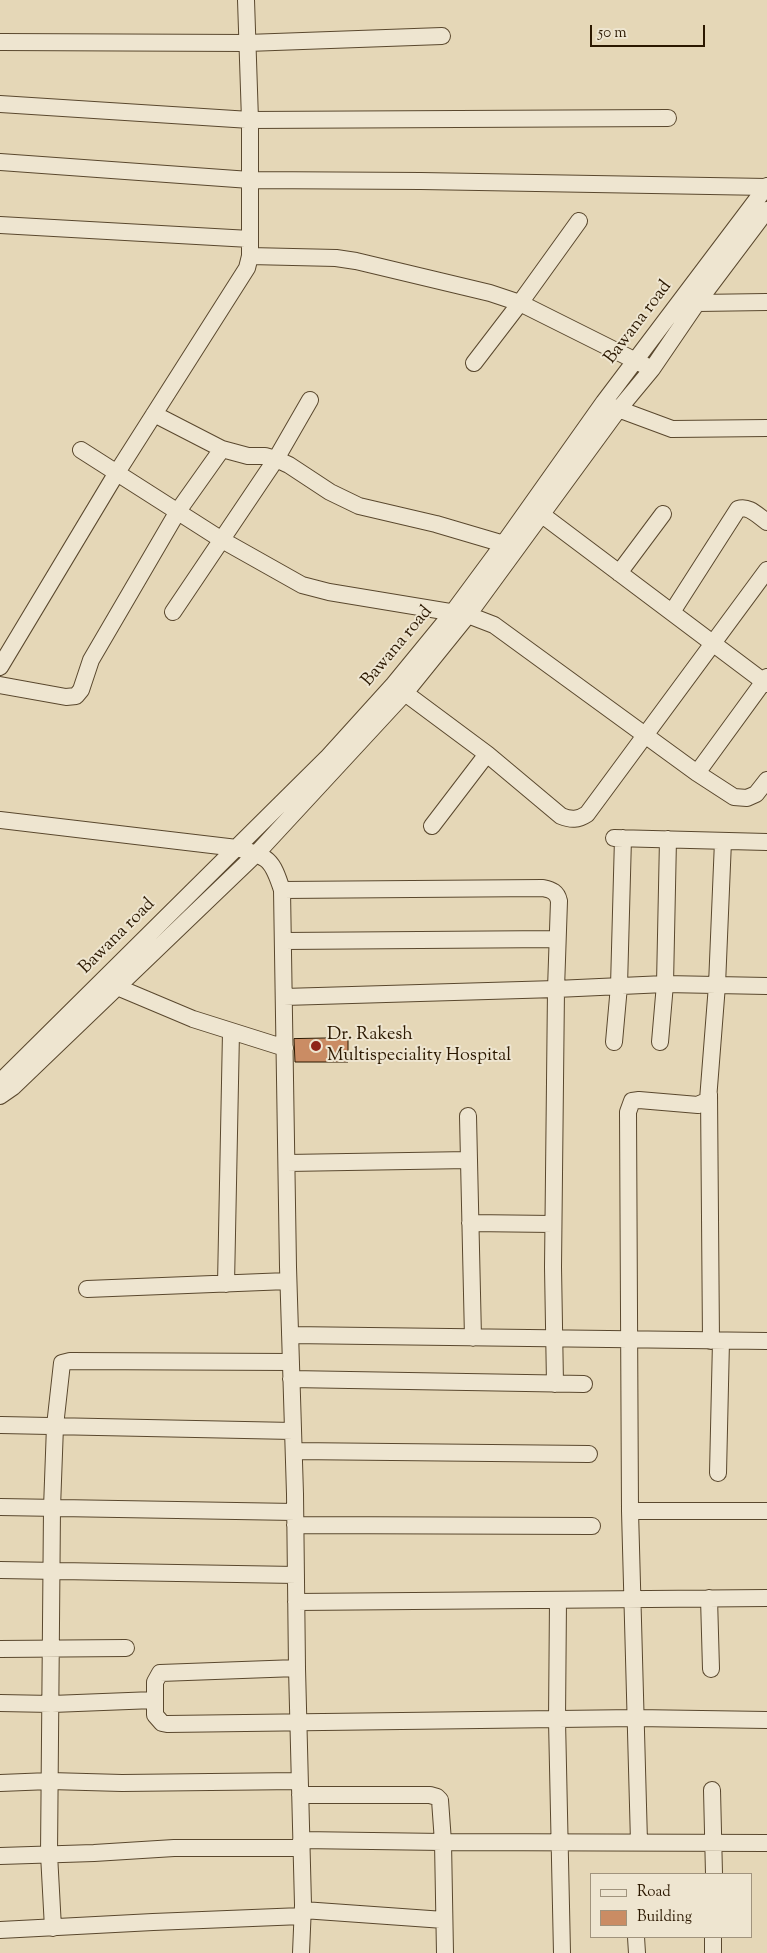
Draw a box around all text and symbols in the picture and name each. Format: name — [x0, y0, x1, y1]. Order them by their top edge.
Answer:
scale bar — [592, 15, 707, 47]
text: 50 m — [598, 23, 627, 44]
street label: Bawana road — [601, 277, 677, 369]
street label: Bawana road — [358, 602, 438, 692]
street label: Bawana road — [75, 894, 161, 980]
place label: Dr. Rakesh Multispeciality Hospital — [327, 1025, 511, 1068]
marker: Dr. Rakesh Multispeciality Hospital — [309, 1039, 323, 1053]
legend — [590, 1873, 752, 1938]
text: Road — [637, 1882, 671, 1903]
text: Building — [637, 1907, 692, 1928]

